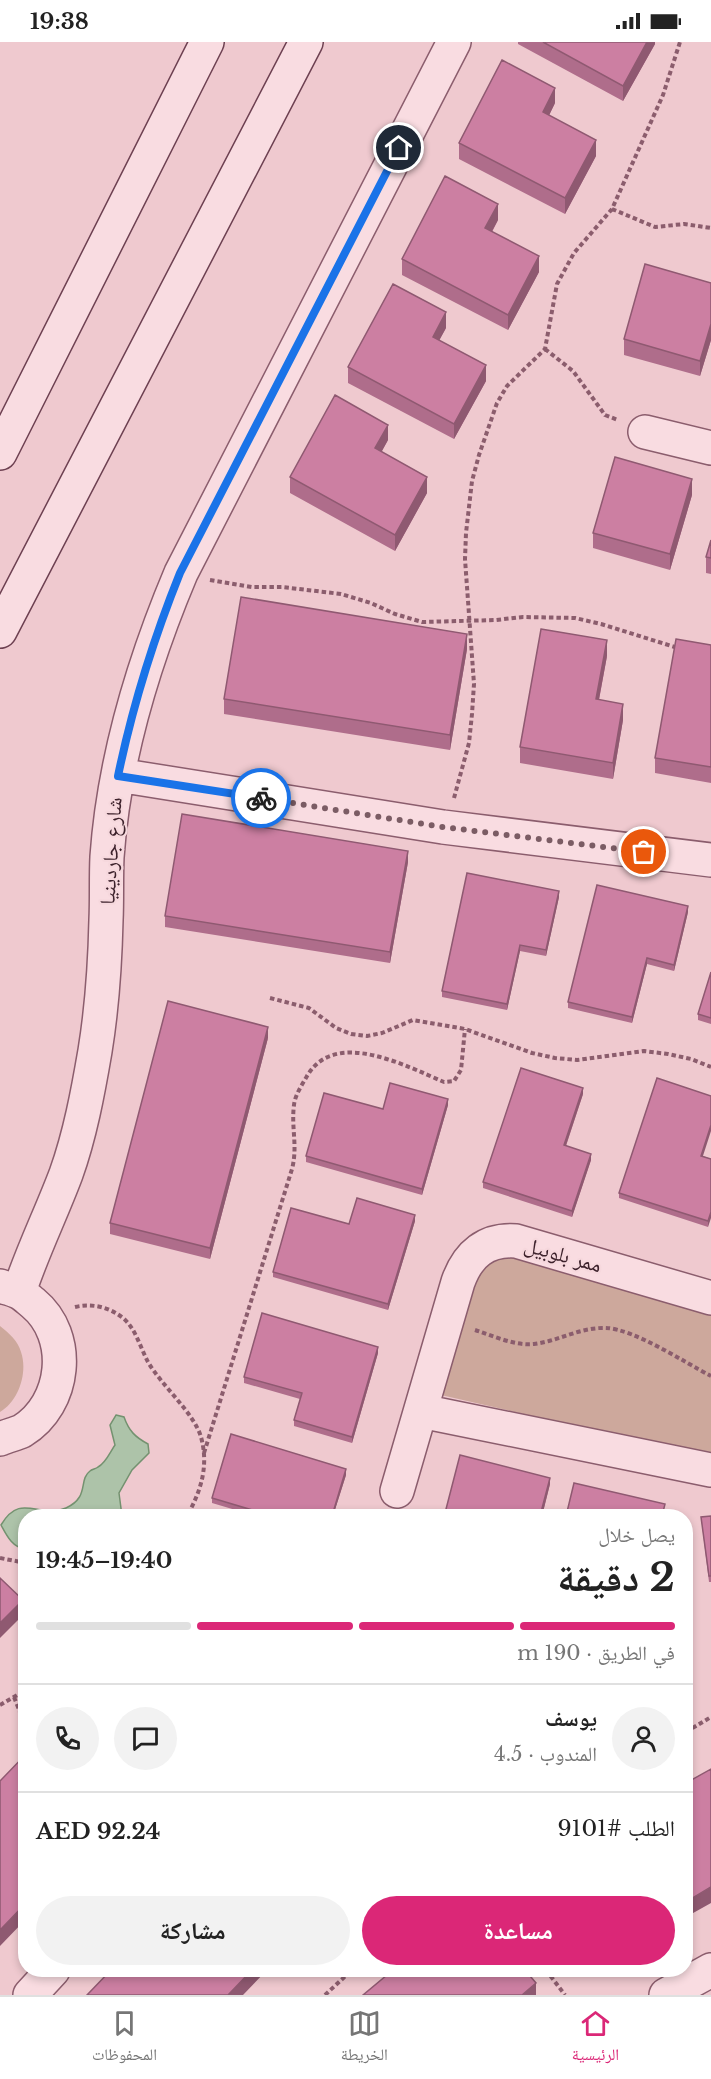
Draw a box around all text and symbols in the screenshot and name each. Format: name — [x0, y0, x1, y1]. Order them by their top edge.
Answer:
text: 19:38 — [30, 8, 89, 35]
pin — [373, 122, 424, 173]
icon: home — [382, 131, 415, 164]
courier — [231, 768, 291, 828]
icon: bike — [245, 782, 278, 815]
street label: شارع جاردينيا — [94, 796, 128, 906]
pin — [618, 826, 669, 877]
icon: bag — [627, 835, 660, 868]
street label: ممر بلوبيل — [521, 1232, 605, 1278]
text: يصل خلال — [598, 1523, 675, 1547]
text: 19:40–19:45 — [36, 1547, 172, 1574]
text: 2 دقيقة — [557, 1553, 675, 1602]
text: في الطريق · 190 m — [517, 1641, 675, 1665]
text: يوسف — [545, 1705, 597, 1732]
button: phone — [36, 1707, 99, 1770]
button: chat — [114, 1707, 177, 1770]
button: person — [612, 1707, 675, 1770]
text: المندوب · 4.5 — [494, 1742, 597, 1766]
text: الطلب #9101 — [557, 1815, 675, 1842]
text: AED 92.24 — [36, 1818, 160, 1845]
button: مشاركة — [36, 1896, 350, 1965]
button: مساعدة — [362, 1896, 675, 1965]
tab: المحفوظات — [92, 2007, 157, 2070]
tab: الخريطة — [341, 2007, 388, 2070]
tab: الرئيسية — [572, 2007, 619, 2070]

